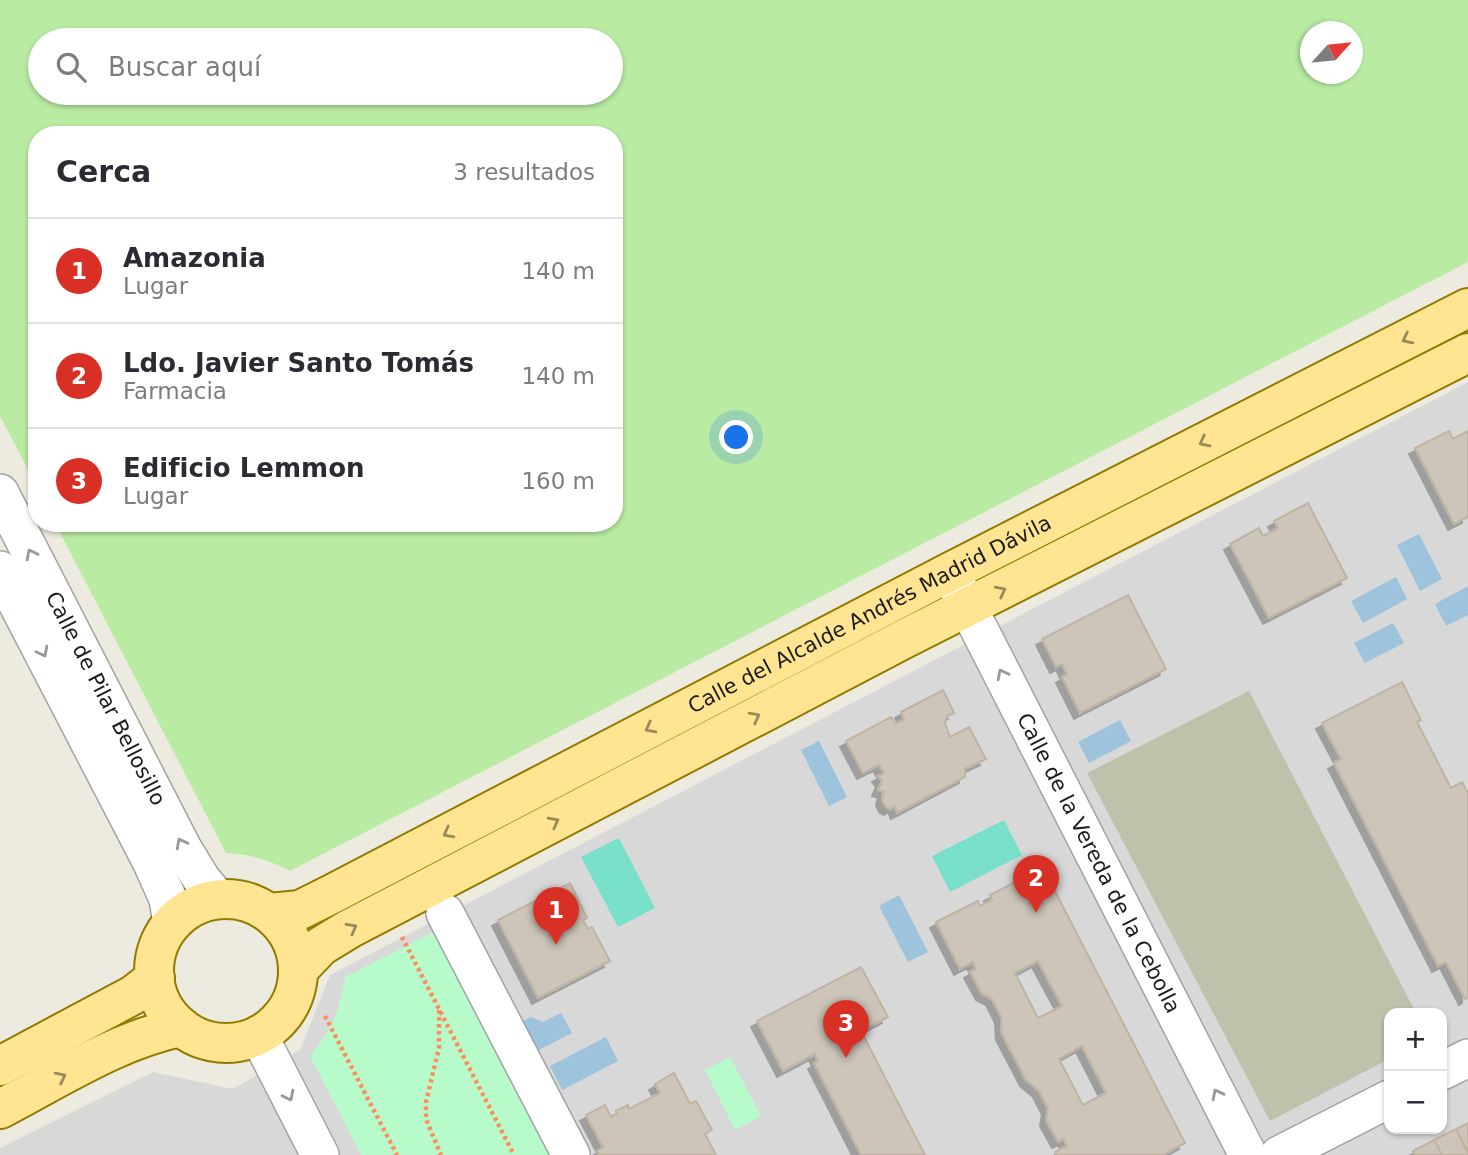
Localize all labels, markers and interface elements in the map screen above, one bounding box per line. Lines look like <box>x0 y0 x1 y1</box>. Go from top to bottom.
north arrow <box>1300 21 1363 84</box>
search box <box>28 28 623 105</box>
icon: search <box>52 48 90 86</box>
text: Buscar aquí <box>108 52 261 82</box>
text: Cerca <box>56 154 151 189</box>
text: 3 resultados <box>453 159 595 185</box>
text: Amazonia <box>123 243 266 273</box>
text: 1 <box>71 258 87 284</box>
text: 140 m <box>521 258 595 284</box>
text: Lugar <box>123 273 188 299</box>
one-way arrow <box>1402 330 1414 344</box>
text: Ldo. Javier Santo Tomás <box>123 348 474 378</box>
text: 2 <box>71 363 87 389</box>
text: 140 m <box>521 363 595 389</box>
text: Farmacia <box>123 378 227 404</box>
your location <box>719 420 753 454</box>
one-way arrow <box>1199 434 1212 448</box>
text: Edificio Lemmon <box>123 453 365 483</box>
text: 3 <box>71 468 87 494</box>
text: 160 m <box>521 468 595 494</box>
text: Lugar <box>123 483 188 509</box>
street label: Calle del Alcalde Andrés Madrid Dávila <box>684 510 1055 718</box>
one-way arrow <box>26 548 40 561</box>
one-way arrow <box>994 585 1006 599</box>
street label: Calle de Pilar Bellosillo <box>41 588 171 809</box>
one-way arrow <box>34 645 48 657</box>
one-way arrow <box>997 668 1010 681</box>
street label: Calle de la Vereda de la Cebolla <box>1012 709 1185 1017</box>
one-way arrow <box>748 712 760 725</box>
one-way arrow <box>645 720 657 733</box>
one-way arrow <box>547 817 559 831</box>
one-way arrow <box>443 825 456 839</box>
one-way arrow <box>175 838 189 850</box>
pin: 2 <box>1013 855 1059 913</box>
pin: 1 <box>533 887 579 945</box>
one-way arrow <box>345 923 358 936</box>
pin: 3 <box>823 1000 869 1058</box>
map controls <box>1384 1008 1447 1134</box>
button: + <box>1384 1008 1447 1071</box>
button: − <box>1384 1071 1447 1134</box>
one-way arrow <box>54 1072 66 1086</box>
one-way arrow <box>281 1088 294 1101</box>
one-way arrow <box>1211 1089 1225 1101</box>

